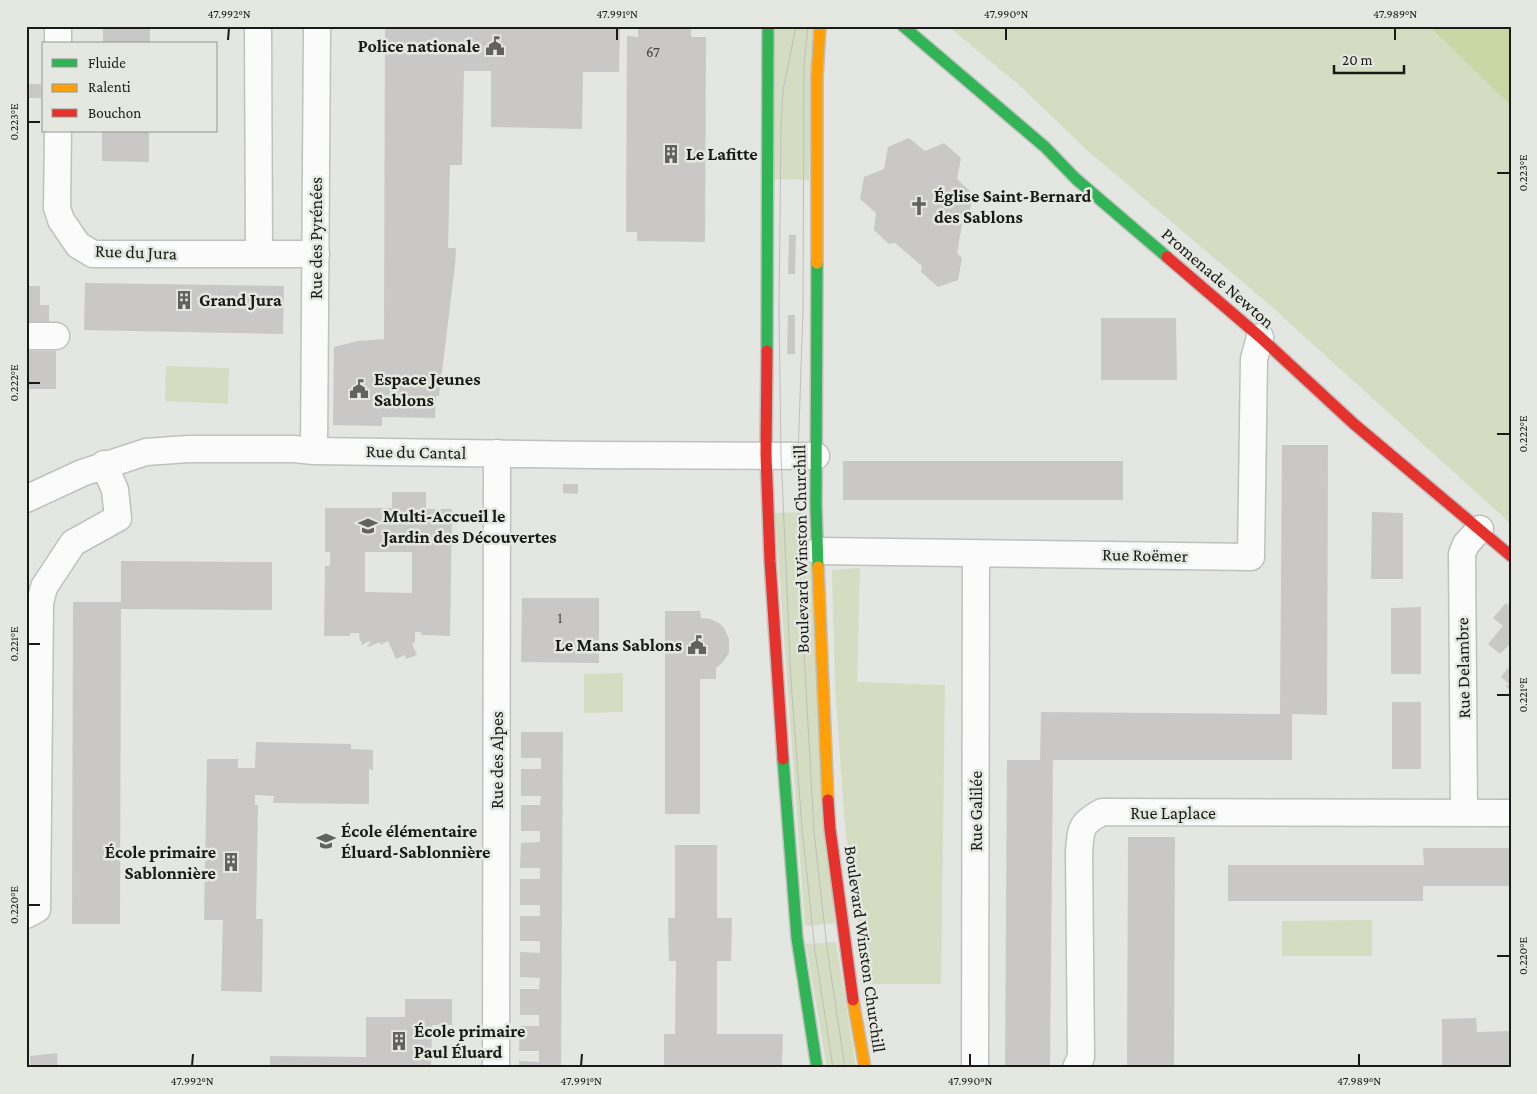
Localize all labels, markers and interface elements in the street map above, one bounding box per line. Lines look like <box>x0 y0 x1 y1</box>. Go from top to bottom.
text: 47.992°N <box>207 7 251 21</box>
text: 47.991°N <box>596 7 638 21</box>
text: 47.990°N <box>984 7 1028 21</box>
text: 47.989°N <box>1373 7 1417 21</box>
public building icon: Police nationale <box>484 35 506 57</box>
place label: Police nationale <box>358 36 480 56</box>
legend <box>42 42 218 132</box>
scale bar <box>1334 42 1404 74</box>
house number: 67 <box>646 44 660 60</box>
text: 20 m <box>1342 52 1373 68</box>
text: Fluide <box>88 55 126 71</box>
text: Ralenti <box>88 79 131 95</box>
text: 0.223°E <box>7 103 21 140</box>
text: Bouchon <box>88 105 141 121</box>
building icon: Le Lafitte <box>660 143 682 165</box>
place label: Le Lafitte <box>686 144 758 164</box>
text: 0.223°E <box>1516 154 1530 191</box>
street label: Rue des Pyrénées <box>306 177 326 299</box>
place label: Église Saint-Bernard des Sablons <box>934 186 1091 227</box>
church icon: Église Saint-Bernard des Sablons <box>908 195 930 217</box>
street label: Promenade Newton <box>1158 224 1279 332</box>
street label: Rue du Jura <box>95 241 177 263</box>
building icon: Grand Jura <box>173 289 195 311</box>
place label: Grand Jura <box>199 290 282 310</box>
text: 0.222°E <box>7 364 21 401</box>
place label: Espace Jeunes Sablons <box>374 369 481 410</box>
public building icon: Espace Jeunes Sablons <box>348 378 370 400</box>
text: 0.222°E <box>1516 415 1530 452</box>
street label: Rue du Cantal <box>366 441 467 463</box>
street label: Boulevard Winston Churchill <box>789 444 813 654</box>
place label: Multi-Accueil le Jardin des Découvertes <box>381 506 557 547</box>
school or university icon: Multi-Accueil le Jardin des Découvertes <box>357 515 379 537</box>
street label: Rue Roëmer <box>1102 544 1189 566</box>
house number: 1 <box>558 610 563 626</box>
street label: Rue Delambre <box>1452 617 1474 719</box>
text: 0.221°E <box>7 626 21 662</box>
public building icon: Le Mans Sablons <box>686 634 708 656</box>
place label: Le Mans Sablons <box>555 635 682 655</box>
text: 0.221°E <box>1516 677 1530 713</box>
street label: Rue des Alpes <box>487 711 507 809</box>
street label: Rue Galilée <box>966 771 986 851</box>
street label: Rue Laplace <box>1130 803 1216 823</box>
place label: École élémentaire Éluard-Sablonnière <box>341 821 490 862</box>
school or university icon: École élémentaire Éluard-Sablonnière <box>315 830 337 852</box>
place label: École primaire Sablonnière <box>105 842 216 883</box>
street label: Boulevard Winston Churchill <box>841 844 889 1054</box>
building icon: École primaire Sablonnière <box>220 851 242 873</box>
text: 0.220°E <box>7 885 21 924</box>
text: 0.220°E <box>1516 936 1530 975</box>
place label: École primaire Paul Éluard <box>414 1021 525 1062</box>
building icon: École primaire Paul Éluard <box>388 1030 410 1052</box>
text: 47.992°N <box>170 1074 214 1088</box>
text: 47.991°N <box>560 1074 602 1088</box>
text: 47.990°N <box>948 1074 992 1088</box>
text: 47.989°N <box>1337 1074 1381 1088</box>

